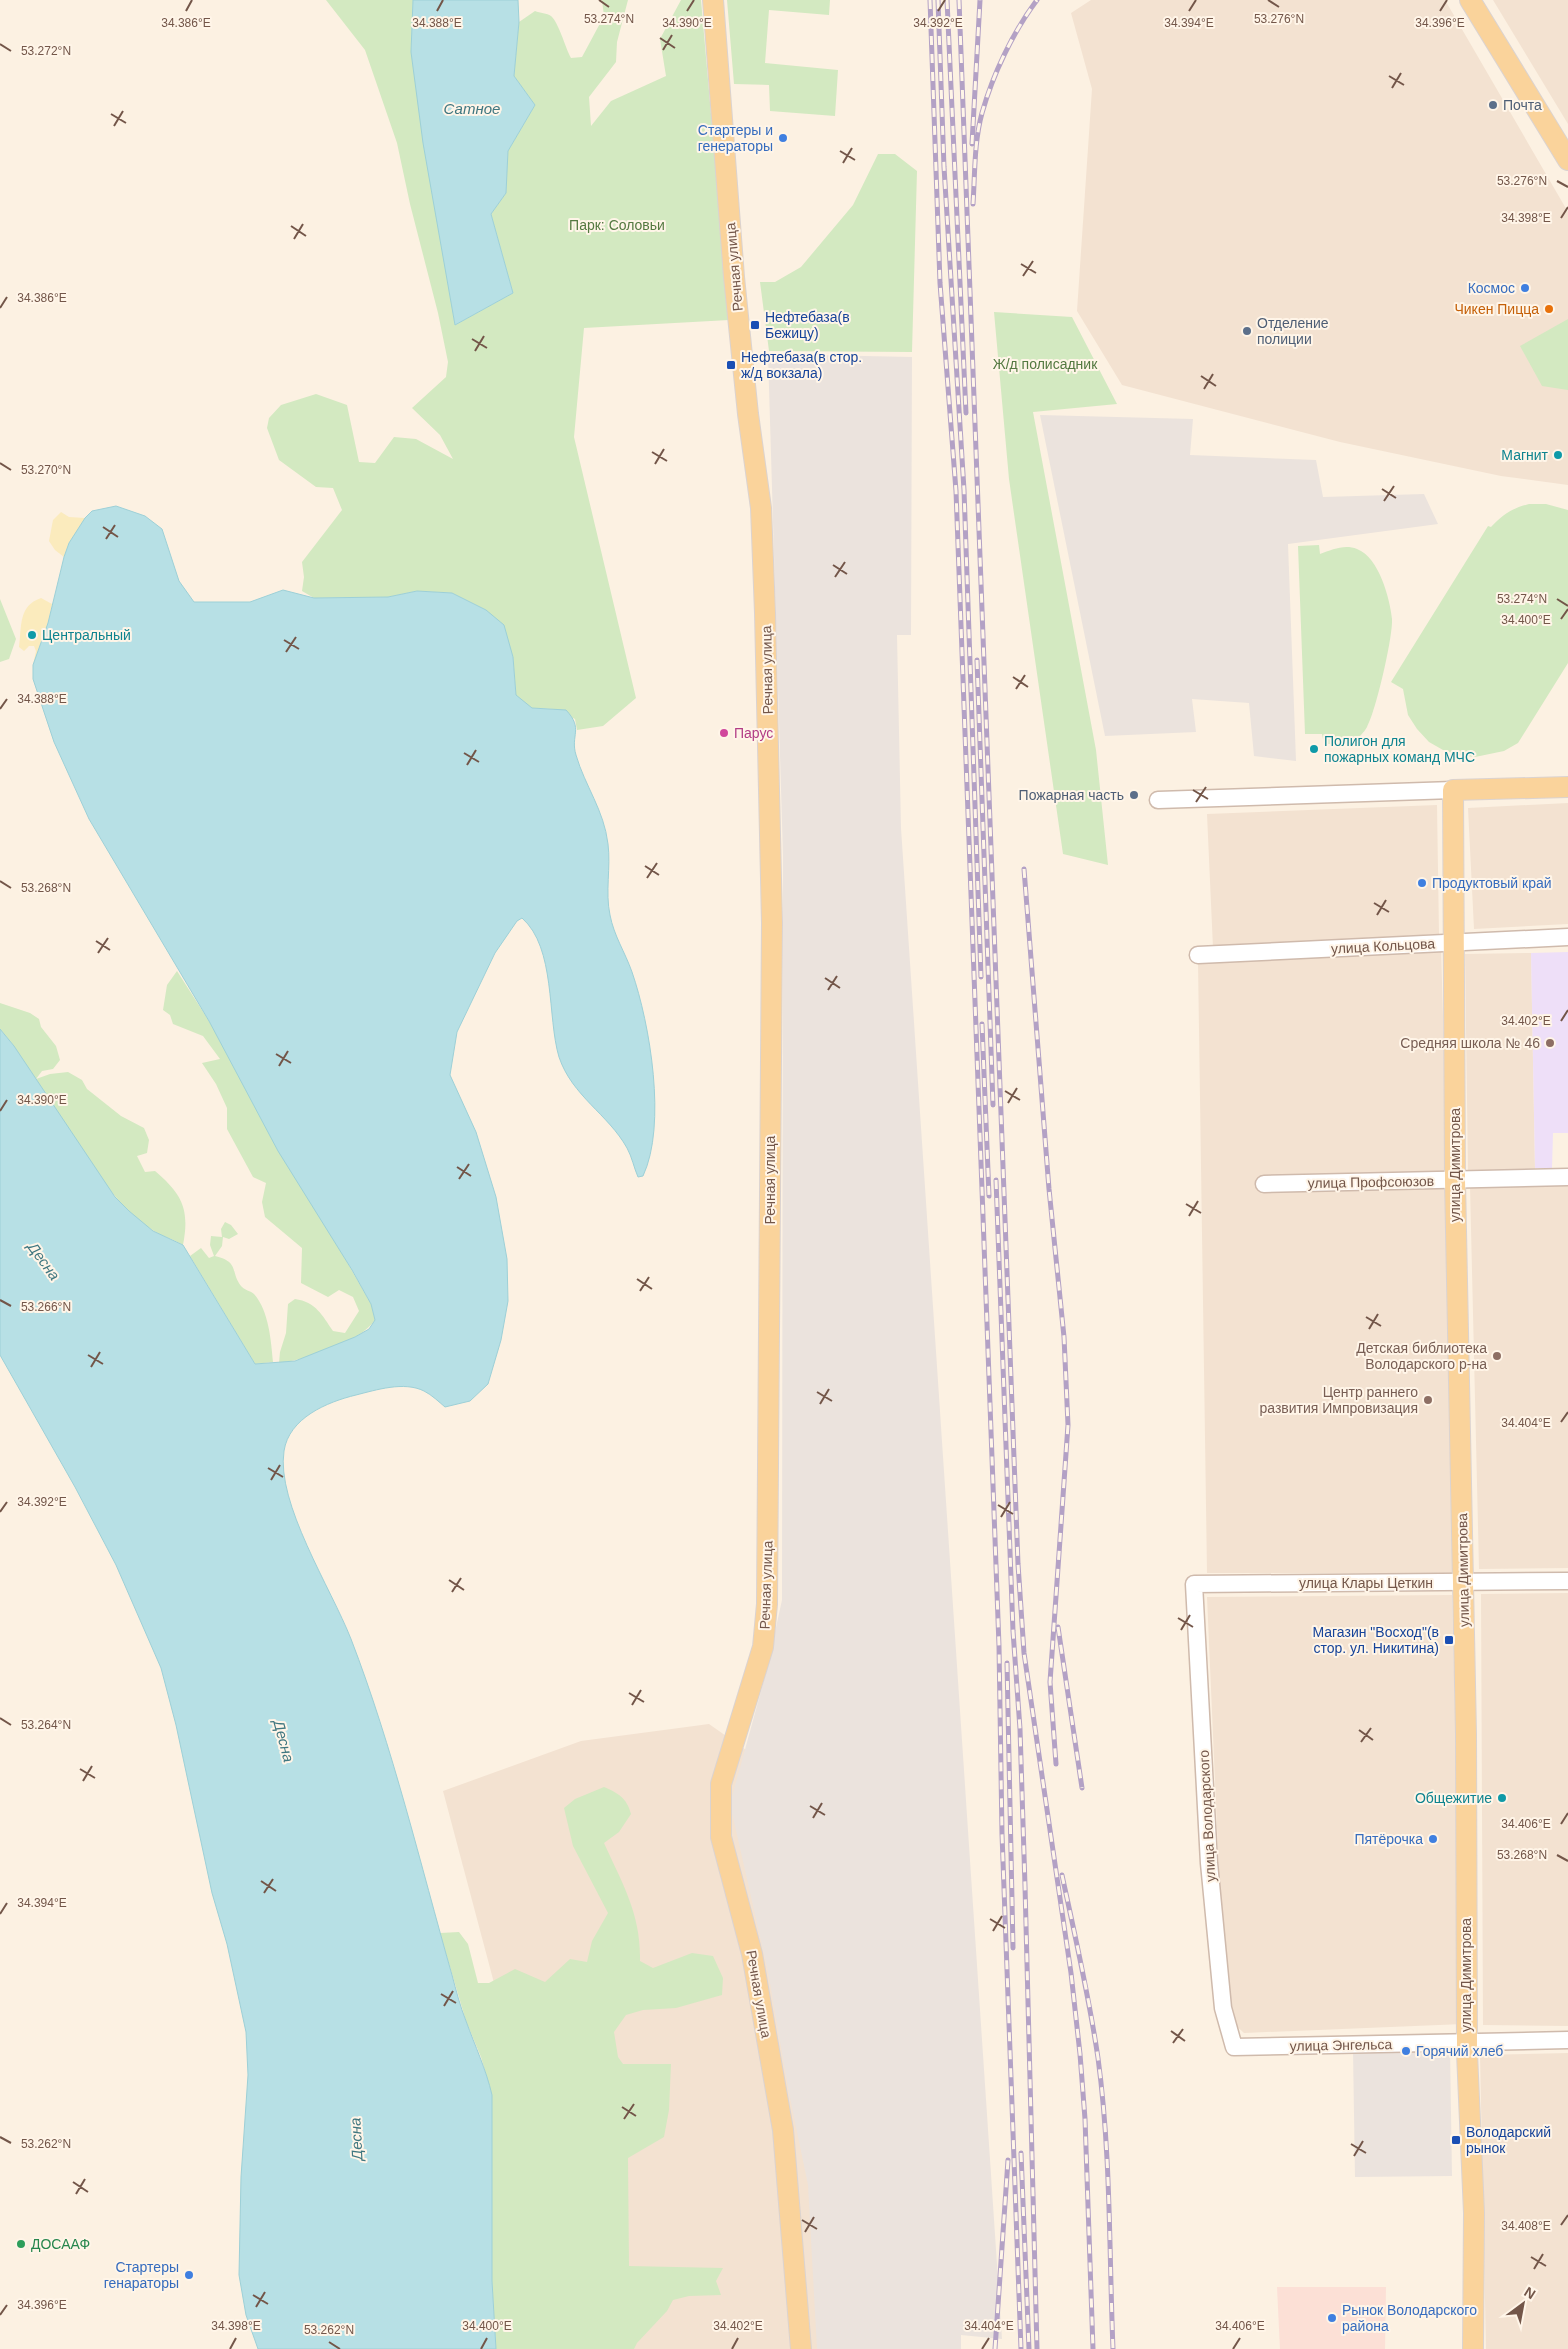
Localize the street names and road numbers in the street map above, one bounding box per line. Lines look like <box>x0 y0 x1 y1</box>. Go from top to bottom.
street label: Речная улица <box>722 222 746 312</box>
street label: Речная улица <box>758 625 776 715</box>
street label: улица Кольцова <box>1331 935 1436 957</box>
street label: улица Димитрова <box>1447 1108 1463 1222</box>
street label: Речная улица <box>762 1135 778 1224</box>
street label: улица Профсоюзов <box>1308 1173 1434 1191</box>
street label: улица Димитрова <box>1454 1513 1472 1627</box>
street label: Речная улица <box>756 1540 776 1630</box>
street label: улица Клары Цеткин <box>1299 1575 1433 1591</box>
street label: улица Володарского <box>1196 1749 1218 1883</box>
street label: улица Димитрова <box>1458 1918 1474 2032</box>
street label: Речная улица <box>743 1949 775 2039</box>
street label: улица Энгельса <box>1290 2036 1393 2054</box>

